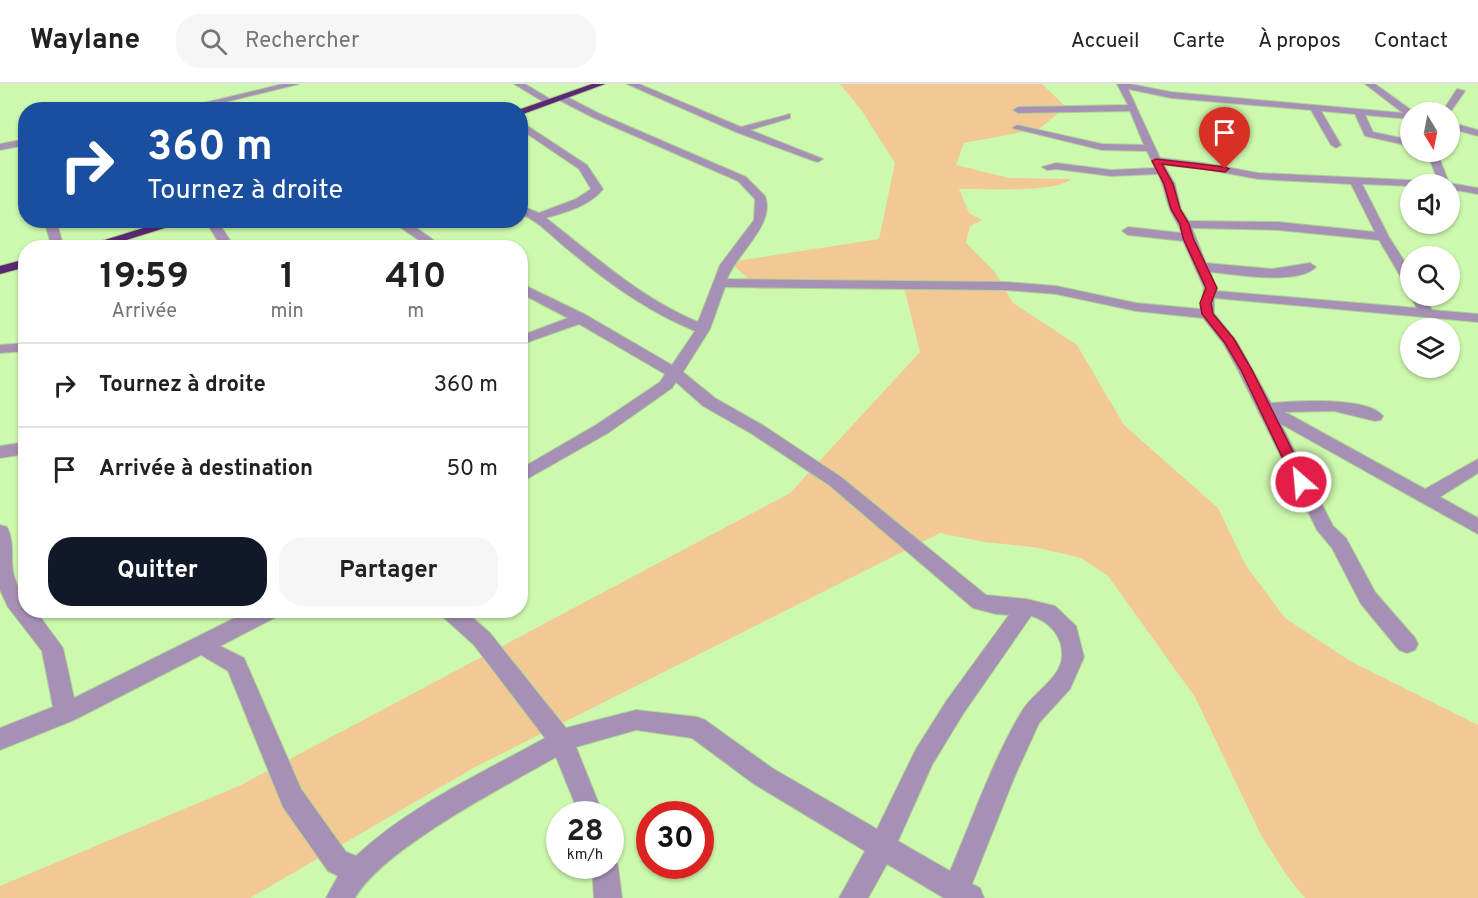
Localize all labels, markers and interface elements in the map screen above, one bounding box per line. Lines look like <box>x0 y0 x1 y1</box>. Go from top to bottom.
search box <box>176 14 596 68</box>
text: Waylane <box>30 23 140 59</box>
icon: search <box>197 25 230 58</box>
text: Rechercher <box>245 28 359 55</box>
text: Accueil <box>1071 28 1140 55</box>
text: Carte <box>1173 28 1225 55</box>
text: À propos <box>1258 28 1341 55</box>
text: Contact <box>1374 28 1448 55</box>
north arrow <box>1400 102 1460 162</box>
map controls <box>1400 102 1460 378</box>
pin <box>1199 107 1250 169</box>
icon: arrive <box>1208 116 1241 149</box>
text: 360 m <box>147 122 273 175</box>
icon: right <box>48 126 126 204</box>
text: Tournez à droite <box>147 174 343 208</box>
button: sound <box>1400 174 1460 234</box>
button: search <box>1400 246 1460 306</box>
text: 19:59 <box>100 255 189 301</box>
text: 1 <box>280 255 294 301</box>
text: 410 <box>385 255 446 301</box>
text: Arrivée <box>111 299 177 325</box>
text: min <box>270 299 304 325</box>
text: m <box>407 299 424 325</box>
button: layers <box>1400 318 1460 378</box>
icon: right <box>48 369 81 402</box>
text: Tournez à droite <box>99 372 266 399</box>
text: 360 m <box>434 372 498 399</box>
position arrow <box>1269 450 1333 514</box>
icon: arrive <box>48 453 81 486</box>
text: Arrivée à destination <box>99 456 313 483</box>
text: 50 m <box>446 456 498 483</box>
button: Quitter <box>48 537 267 606</box>
button: Partager <box>279 537 498 606</box>
speed limit sign: 30 <box>636 801 714 879</box>
text: 28 <box>566 814 604 851</box>
text: km/h <box>567 846 603 865</box>

